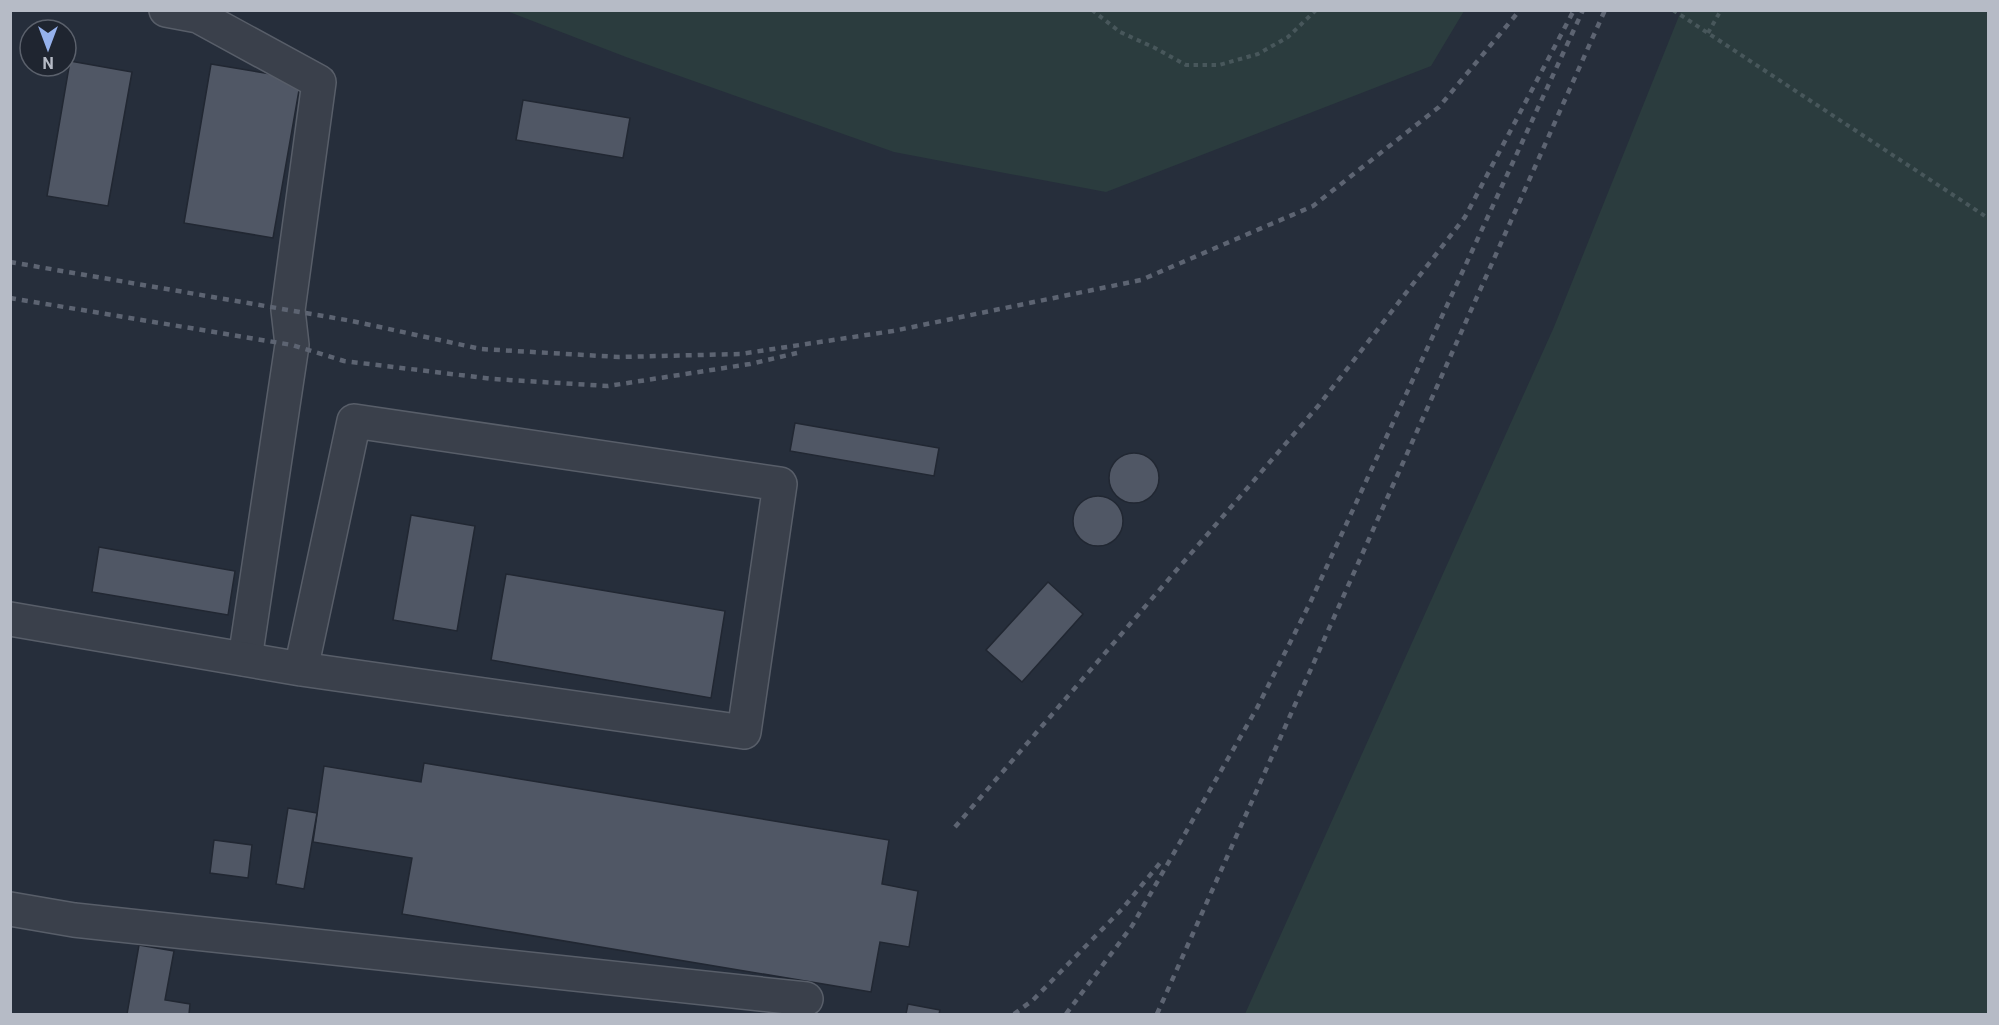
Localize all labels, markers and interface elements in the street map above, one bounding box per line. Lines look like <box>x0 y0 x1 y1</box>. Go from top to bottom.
north arrow <box>18 18 78 78</box>
text: N <box>42 53 54 72</box>

